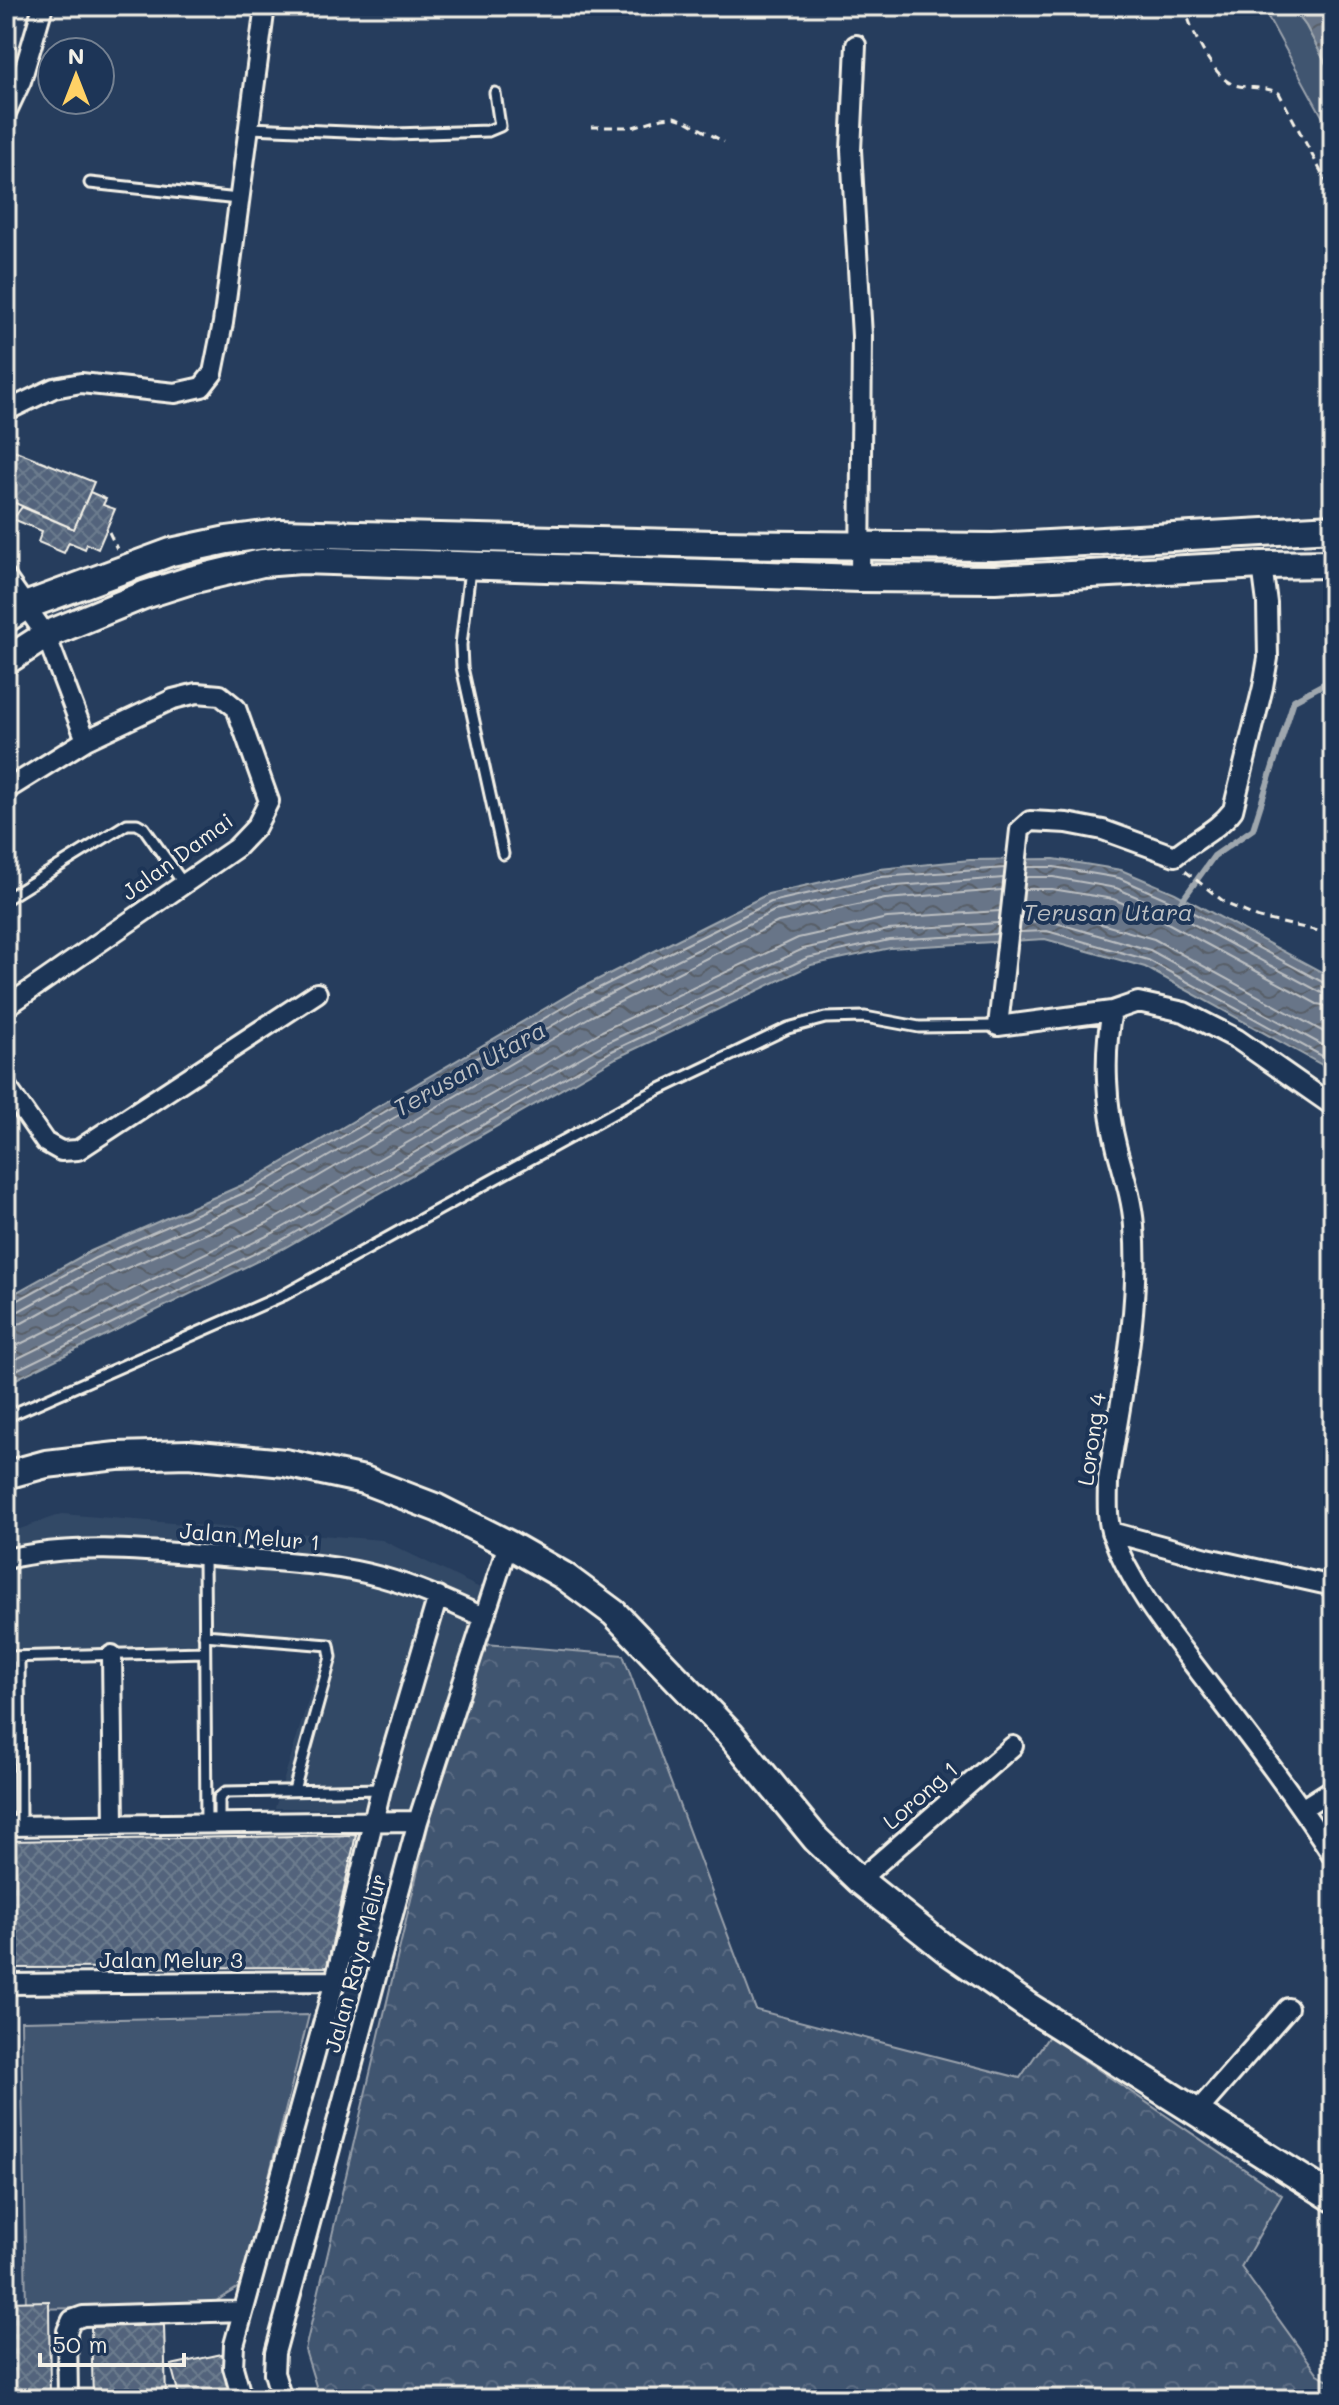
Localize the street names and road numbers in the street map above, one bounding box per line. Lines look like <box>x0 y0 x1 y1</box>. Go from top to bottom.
street label: Jalan Damai <box>115 806 239 906</box>
street label: Lorong 4 <box>1070 1391 1112 1487</box>
street label: Jalan Melur 1 <box>179 1515 321 1557</box>
street label: Lorong 1 <box>876 1754 964 1836</box>
street label: Jalan Raya Melur <box>317 1870 393 2056</box>
street label: Jalan Melur 3 <box>99 1945 243 1974</box>

